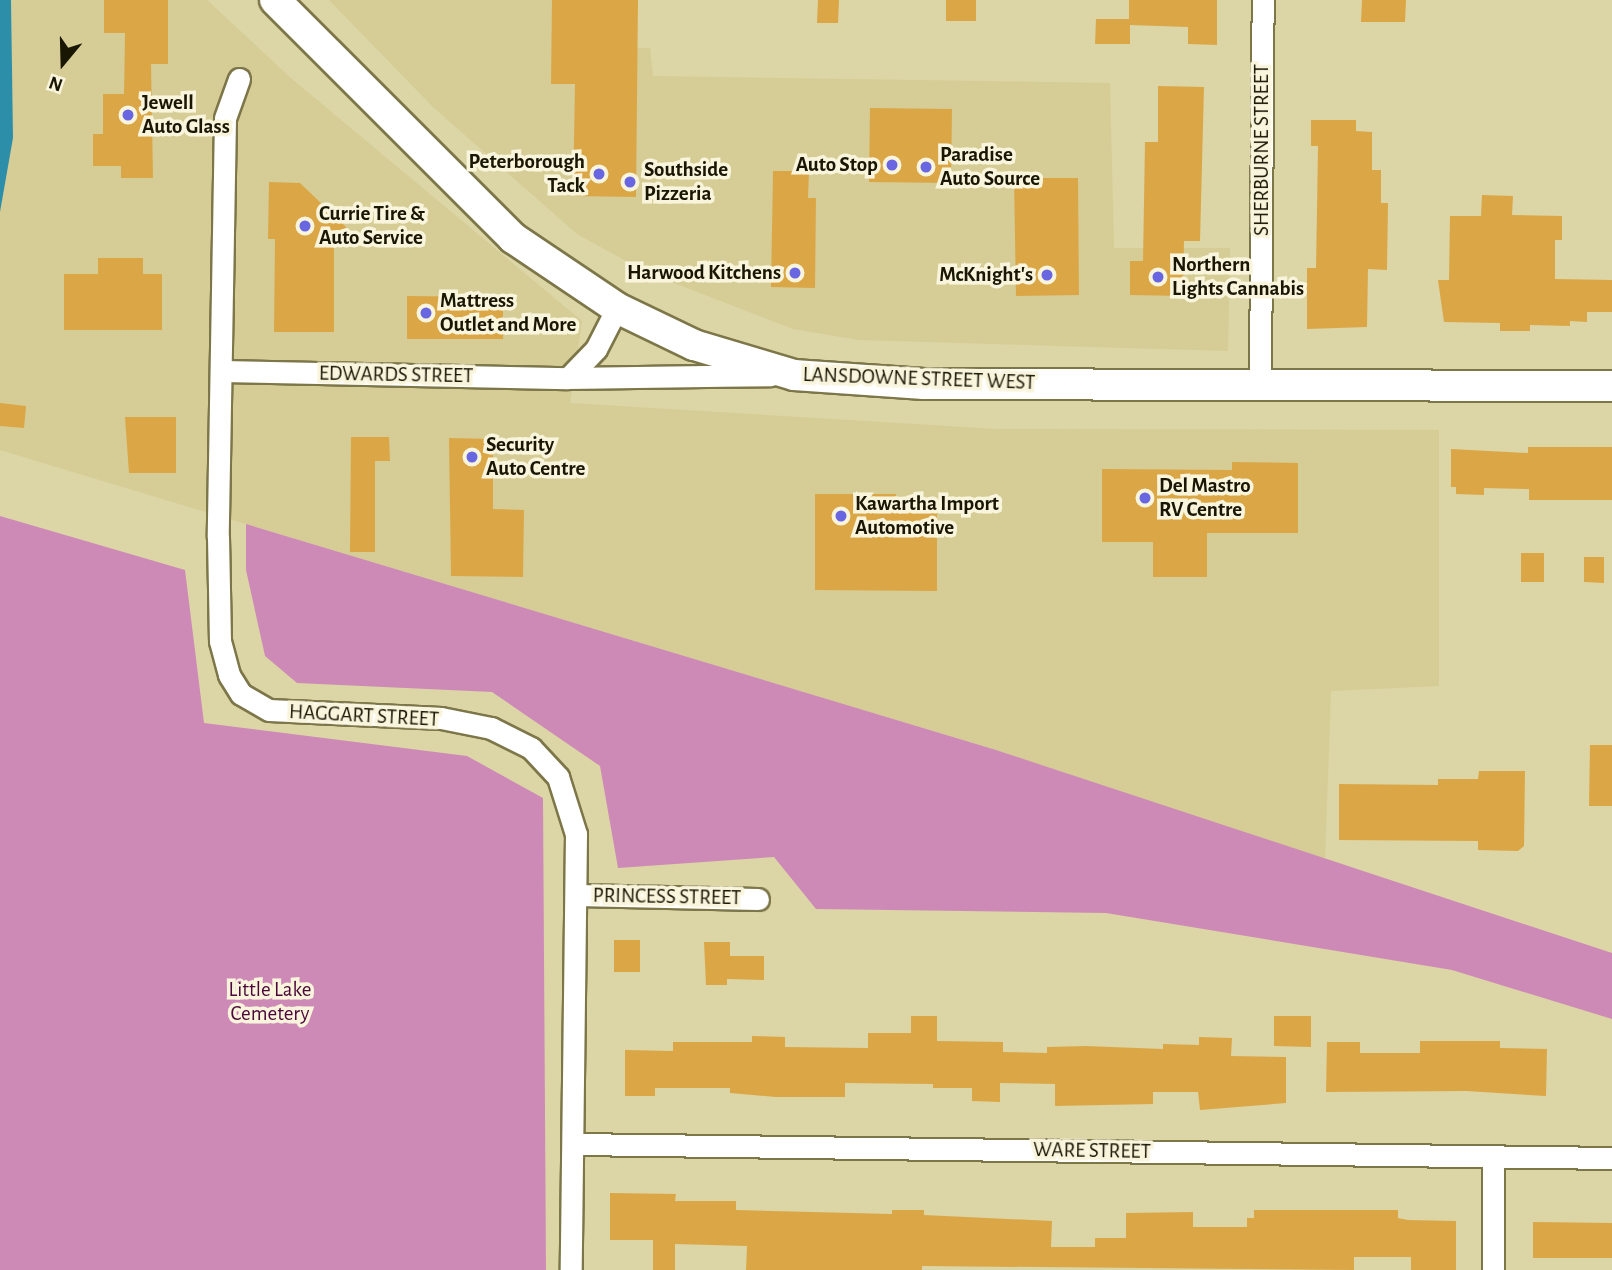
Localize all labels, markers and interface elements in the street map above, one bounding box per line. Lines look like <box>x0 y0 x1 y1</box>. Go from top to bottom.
north arrow <box>28 28 98 98</box>
street label: SHERBURNE STREET <box>1249 64 1275 236</box>
text: N <box>47 72 65 94</box>
place label: Jewell Auto Glass <box>142 90 230 140</box>
marker: Jewell Auto Glass <box>120 107 136 123</box>
place label: Paradise Auto Source <box>940 142 1040 192</box>
place label: Peterborough Tack <box>469 149 585 199</box>
place label: Auto Stop <box>796 152 878 178</box>
place label: Southside Pizzeria <box>644 157 728 207</box>
marker: Auto Stop <box>884 157 900 173</box>
marker: Paradise Auto Source <box>918 159 934 175</box>
marker: Peterborough Tack <box>591 166 607 182</box>
marker: Southside Pizzeria <box>622 174 638 190</box>
place label: Currie Tire & Auto Service <box>319 201 425 251</box>
marker: Currie Tire & Auto Service <box>297 218 313 234</box>
place label: Northern Lights Cannabis <box>1172 252 1304 302</box>
place label: Harwood Kitchens <box>627 260 781 286</box>
place label: McKnight's <box>939 262 1033 288</box>
marker: Harwood Kitchens <box>787 265 803 281</box>
marker: McKnight's <box>1039 267 1055 283</box>
marker: Northern Lights Cannabis <box>1150 269 1166 285</box>
place label: Mattress Outlet and More <box>440 288 576 338</box>
marker: Mattress Outlet and More <box>418 305 434 321</box>
street label: EDWARDS STREET <box>319 361 473 389</box>
street label: LANSDOWNE STREET WEST <box>802 362 1036 396</box>
place label: Security Auto Centre <box>486 432 585 482</box>
marker: Security Auto Centre <box>464 449 480 465</box>
place label: Del Mastro RV Centre <box>1159 473 1251 523</box>
marker: Del Mastro RV Centre <box>1137 490 1153 506</box>
place label: Kawartha Import Automotive <box>855 491 999 541</box>
marker: Kawartha Import Automotive <box>833 508 849 524</box>
street label: HAGGART STREET <box>288 699 440 733</box>
street label: PRINCESS STREET <box>593 883 741 911</box>
park label: Little Lake Cemetery <box>229 977 311 1027</box>
street label: WARE STREET <box>1033 1137 1151 1165</box>

